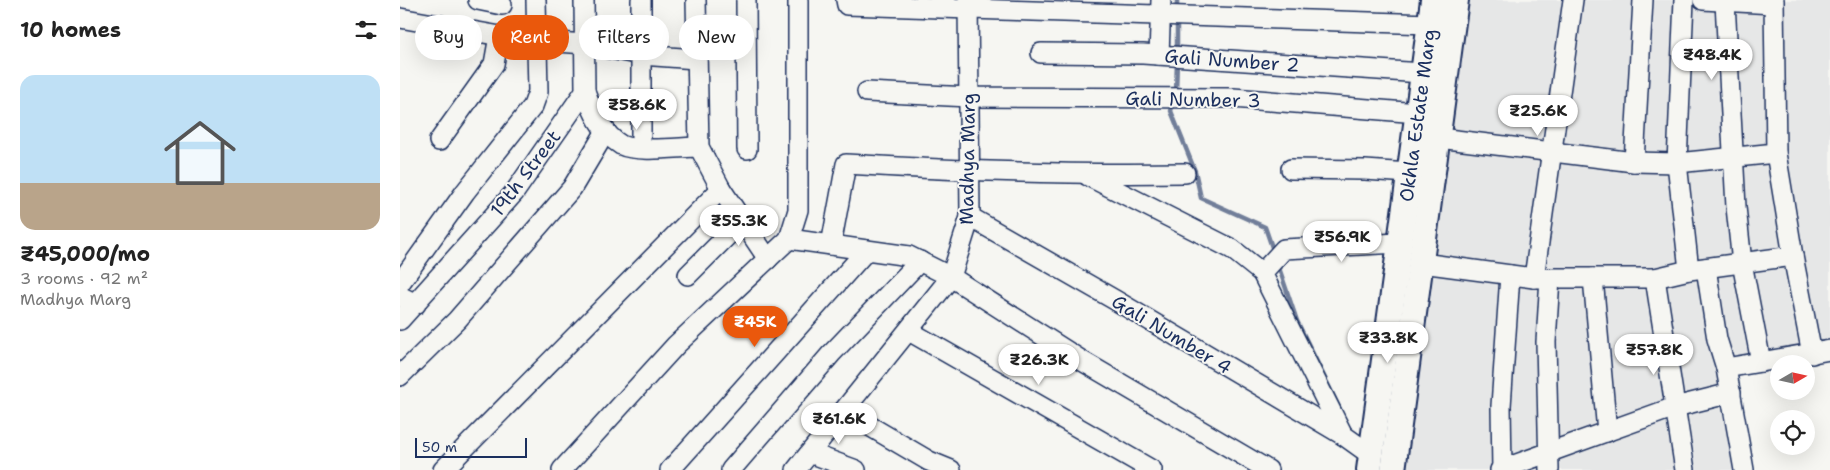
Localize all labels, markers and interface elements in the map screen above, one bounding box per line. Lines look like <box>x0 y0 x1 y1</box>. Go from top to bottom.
chip: Buy <box>415 15 482 60</box>
chip: Rent <box>492 15 569 60</box>
chip: Filters <box>579 15 669 60</box>
chip: New <box>679 15 754 60</box>
text: 10 homes <box>20 16 121 44</box>
icon: filters <box>352 16 380 44</box>
street label: Okhla Estate Marg <box>1394 27 1442 203</box>
pin: ₹48.4K <box>1671 38 1753 81</box>
street label: Gali Number 2 <box>1164 43 1300 78</box>
text: ₹48.4K <box>1683 44 1741 65</box>
street label: Gali Number 3 <box>1125 86 1261 113</box>
pin: ₹58.6K <box>596 88 678 131</box>
street label: Madhya Marg <box>954 93 981 225</box>
text: ₹58.6K <box>608 94 666 115</box>
pin: ₹25.6K <box>1497 94 1579 137</box>
text: ₹25.6K <box>1509 100 1567 121</box>
icon: home <box>155 108 245 198</box>
street label: 19th Street <box>485 125 566 222</box>
pin: ₹55.3K <box>698 204 780 247</box>
text: ₹55.3K <box>711 210 767 231</box>
pin: ₹56.9K <box>1301 220 1383 263</box>
text: ₹56.9K <box>1314 226 1370 247</box>
text: ₹45,000/mo <box>20 240 150 268</box>
text: 3 rooms · 92 m² <box>20 268 148 289</box>
text: Madhya Marg <box>20 289 131 310</box>
street label: Gali Number 4 <box>1107 289 1236 380</box>
pin: ₹45K <box>725 306 785 348</box>
text: ₹45K <box>734 311 776 332</box>
pin: ₹33.8K <box>1347 322 1429 364</box>
text: ₹33.8K <box>1358 327 1418 348</box>
pin: ₹57.8K <box>1613 334 1695 376</box>
text: ₹57.8K <box>1625 339 1683 360</box>
pin: ₹26.3K <box>998 344 1080 386</box>
text: ₹26.3K <box>1009 349 1069 370</box>
north arrow <box>1770 355 1815 400</box>
map controls <box>1770 355 1815 455</box>
pin: ₹61.6K <box>798 402 880 445</box>
text: ₹61.6K <box>812 408 866 429</box>
button: locate <box>1770 410 1815 455</box>
scale bar <box>415 435 528 458</box>
text: 50 m <box>422 438 457 456</box>

